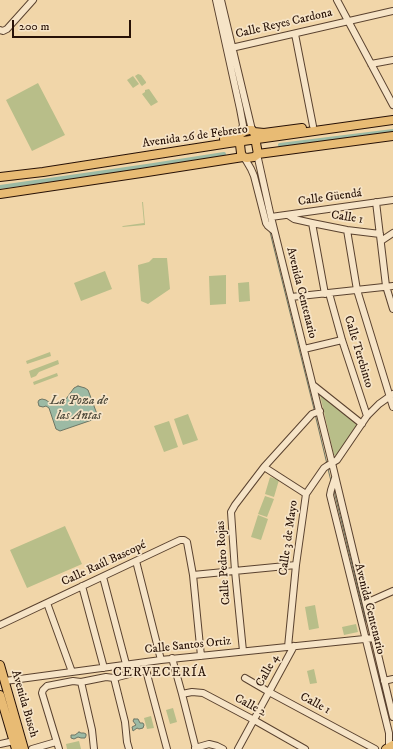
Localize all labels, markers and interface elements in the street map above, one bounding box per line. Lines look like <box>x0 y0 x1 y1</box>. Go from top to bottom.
street label: Calle Reyes Cardona <box>234 6 334 42</box>
scale bar <box>14 12 133 38</box>
text: 200 m <box>19 19 49 34</box>
street label: Avenida 26 de Febrero <box>141 122 249 152</box>
street label: Calle Güendá <box>297 186 363 210</box>
street label: Calle 1 <box>330 208 364 228</box>
street label: Avenida Centenario <box>283 246 319 340</box>
street label: Calle Terebinto <box>340 314 376 390</box>
water label: La Poza de las Antas <box>50 393 108 424</box>
street label: Calle 3 de Mayo <box>277 499 301 577</box>
street label: Calle Pedro Rojas <box>214 521 234 605</box>
street label: Calle Raúl Bascopé <box>59 538 149 590</box>
street label: Avenida Centenario <box>351 562 387 656</box>
street label: Calle Santos Ortiz <box>144 634 232 658</box>
street label: Calle 4 <box>253 652 283 690</box>
district label: CERVECERÍA <box>113 665 207 681</box>
street label: Avenida Busch <box>7 669 41 739</box>
street label: Calle 1 <box>297 690 333 718</box>
street label: Calle 2 <box>232 692 268 720</box>

